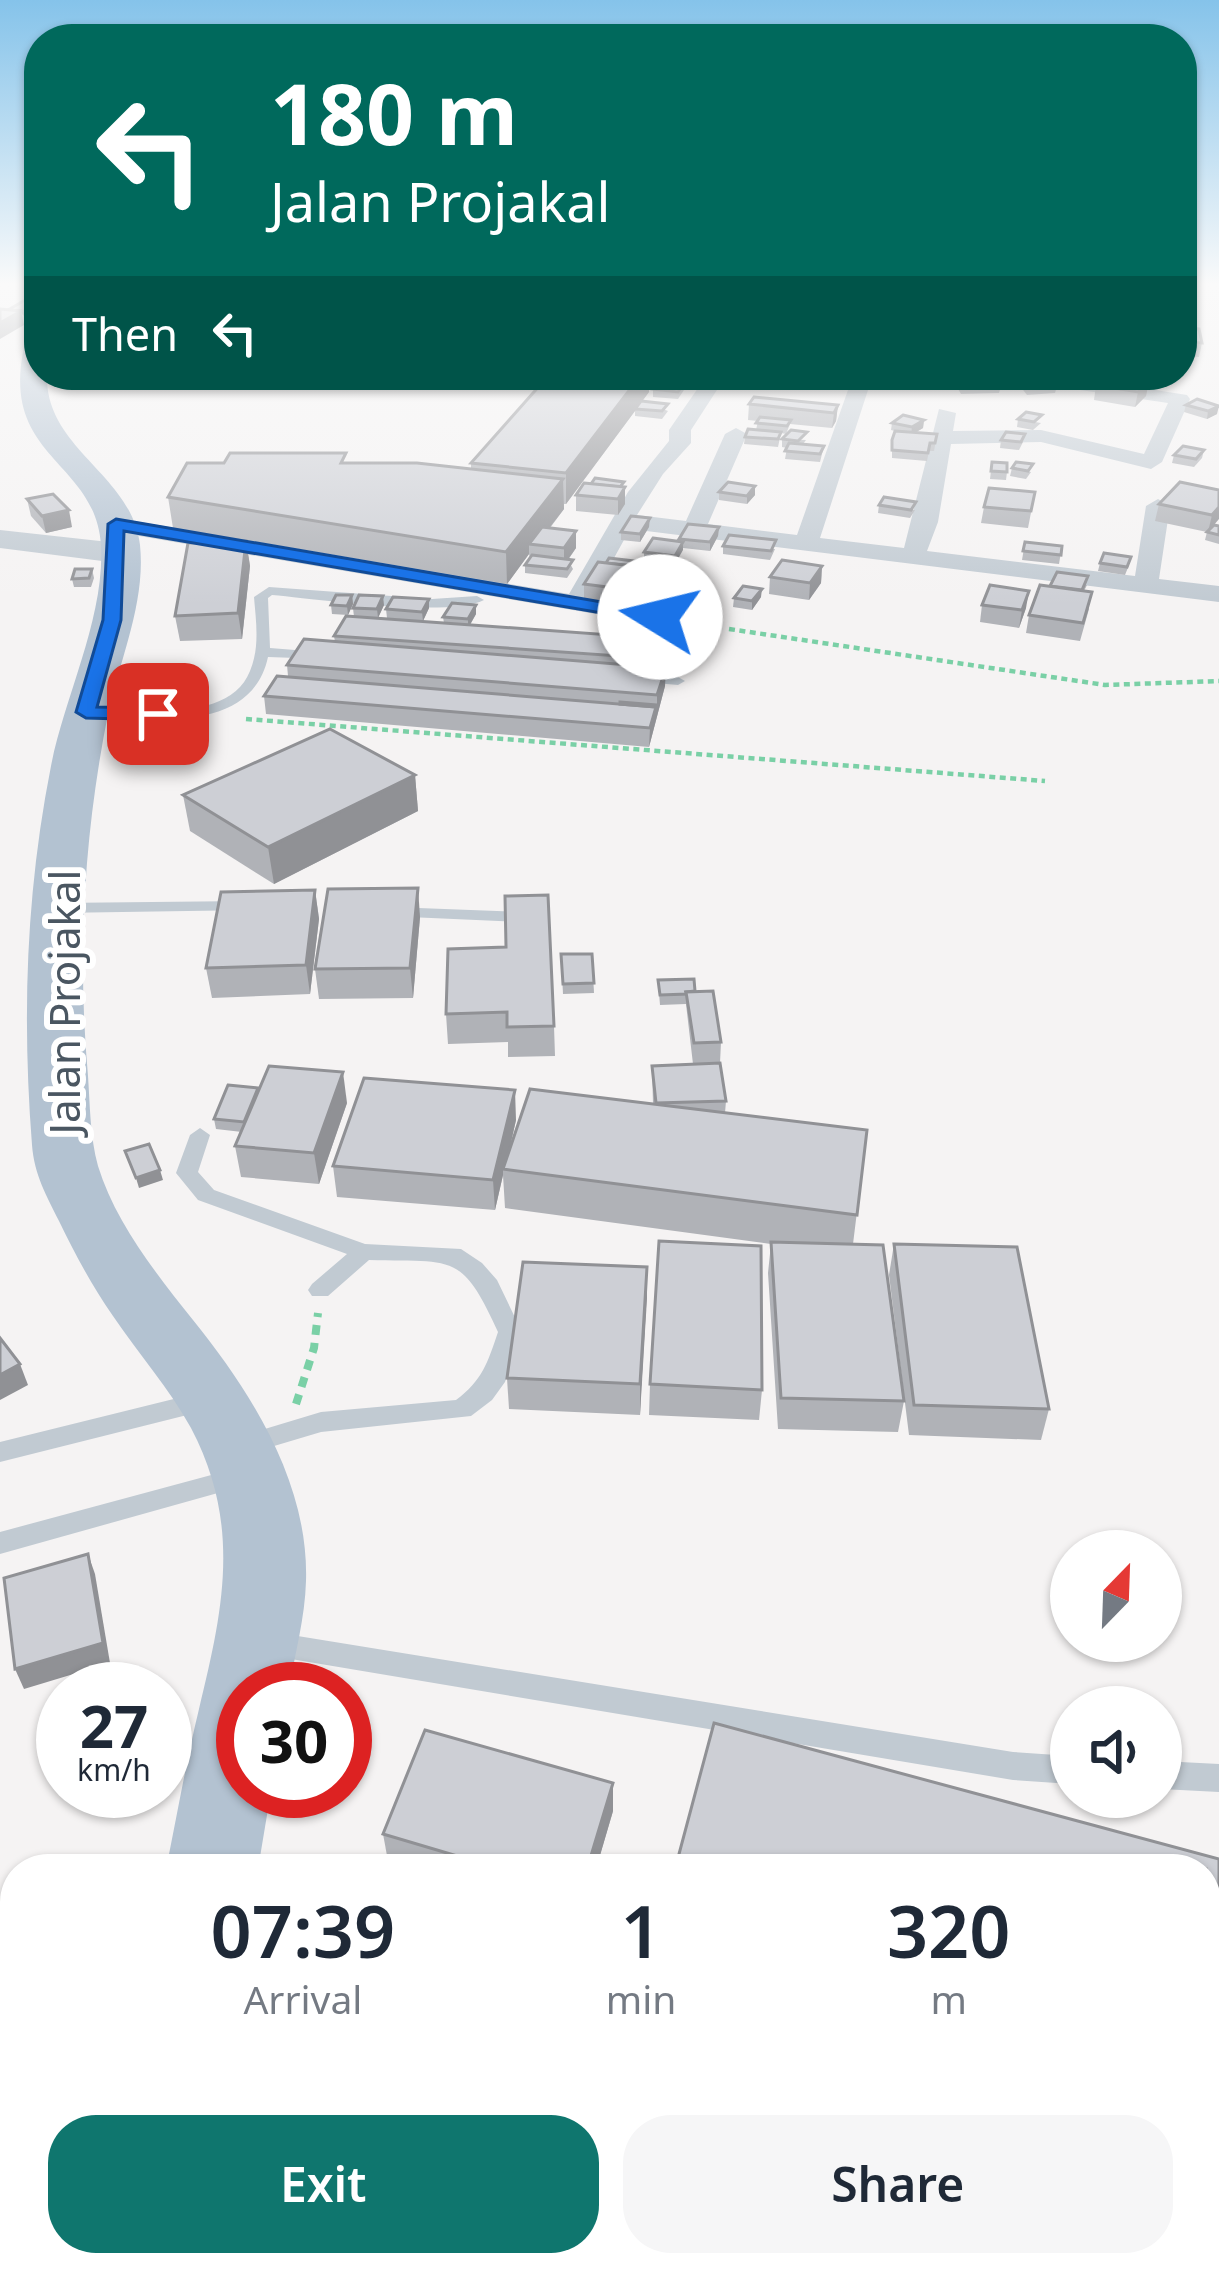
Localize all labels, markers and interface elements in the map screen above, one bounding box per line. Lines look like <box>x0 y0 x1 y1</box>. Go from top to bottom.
text: 180 m <box>270 55 518 170</box>
icon: left <box>72 72 228 228</box>
text: Jalan Projakal <box>270 164 611 238</box>
icon: left <box>202 300 268 366</box>
text: Then <box>72 303 178 364</box>
position arrow <box>597 554 723 680</box>
pin <box>107 663 209 765</box>
icon: arrive <box>125 681 191 747</box>
street label: Jalan Projakal <box>35 870 92 1138</box>
north arrow <box>1050 1530 1182 1662</box>
map controls <box>1050 1530 1182 1818</box>
speed limit sign: 30 <box>216 1662 372 1818</box>
text: 27 <box>80 1684 148 1766</box>
button: sound <box>1050 1686 1182 1818</box>
text: km/h <box>77 1749 151 1790</box>
text: 07:39 <box>211 1881 395 1979</box>
text: 1 <box>620 1881 662 1979</box>
text: 320 <box>887 1881 1010 1979</box>
text: Arrival <box>243 1972 362 2025</box>
text: min <box>606 1972 676 2025</box>
text: m <box>930 1972 967 2025</box>
button: Exit <box>48 2115 599 2253</box>
button: Share <box>623 2115 1173 2253</box>

